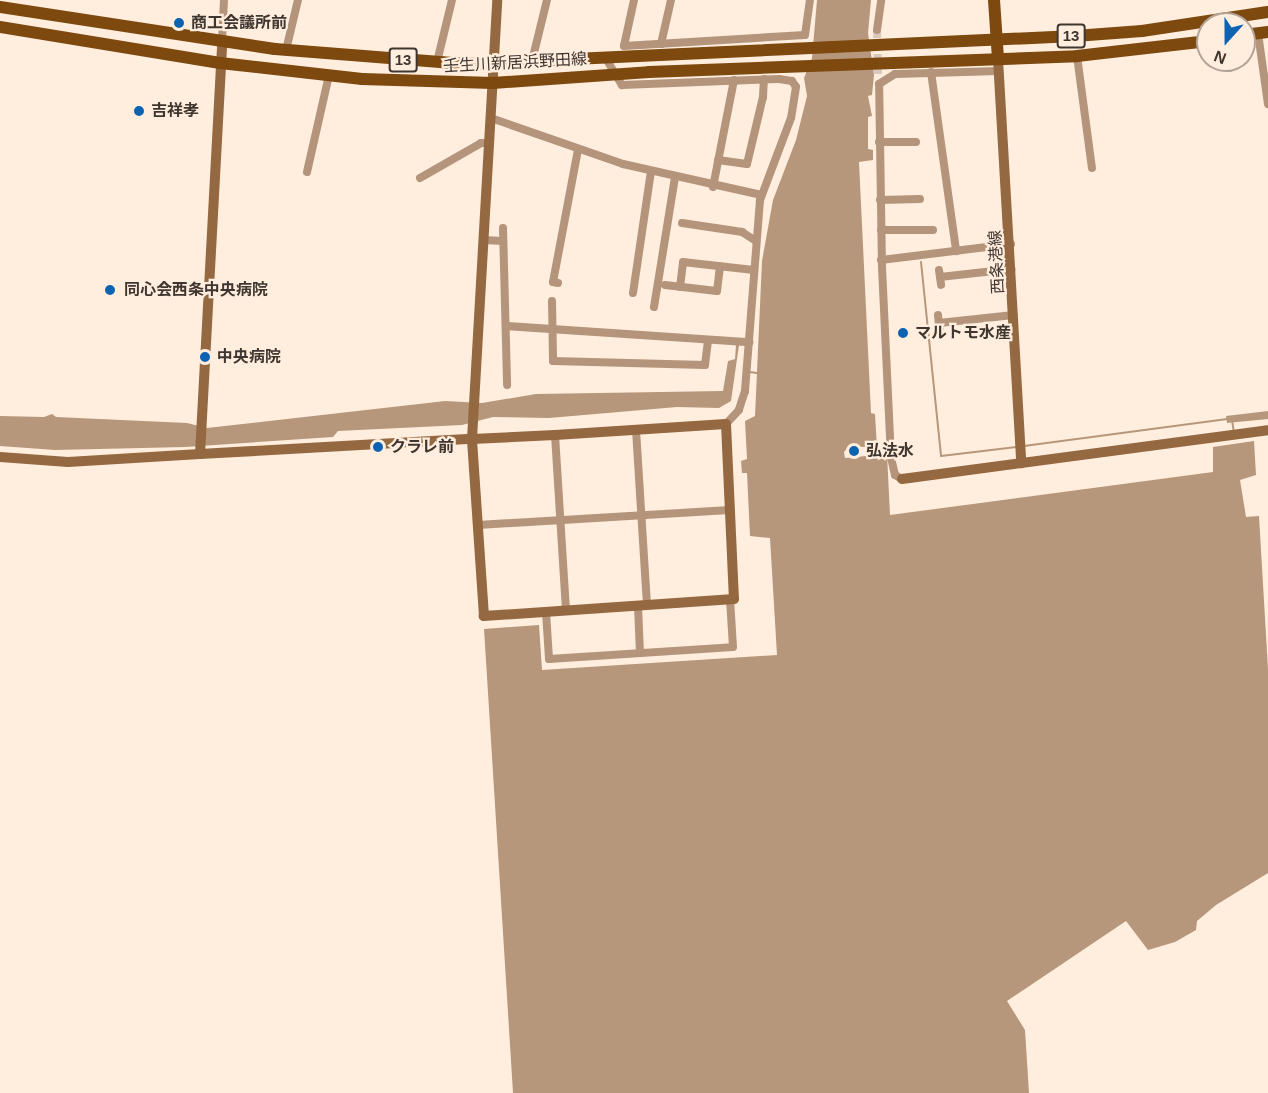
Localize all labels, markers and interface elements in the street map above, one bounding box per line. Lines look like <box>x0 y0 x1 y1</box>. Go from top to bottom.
north arrow <box>1196 12 1256 72</box>
place label: 商工会議所前 <box>191 13 287 33</box>
marker: 商工会議所前 <box>172 16 186 30</box>
road number: 13 <box>1056 24 1086 48</box>
text: N <box>1212 47 1229 67</box>
road number: 13 <box>388 48 418 72</box>
street label: 壬生川新居浜野田線 <box>443 50 587 76</box>
place label: 吉祥孝 <box>151 101 199 121</box>
marker: 吉祥孝 <box>132 104 146 118</box>
street label: 西条港線 <box>986 230 1008 294</box>
place label: 同心会西条中央病院 <box>124 280 268 300</box>
marker: 同心会西条中央病院 <box>101 281 119 299</box>
place label: マルトモ水産 <box>915 323 1011 343</box>
marker: マルトモ水産 <box>896 326 910 340</box>
place label: 中央病院 <box>217 347 281 367</box>
marker: 中央病院 <box>198 350 212 364</box>
place label: クラレ前 <box>390 437 454 457</box>
marker: クラレ前 <box>371 440 385 454</box>
place label: 弘法水 <box>866 441 914 461</box>
marker: 弘法水 <box>847 444 861 458</box>

